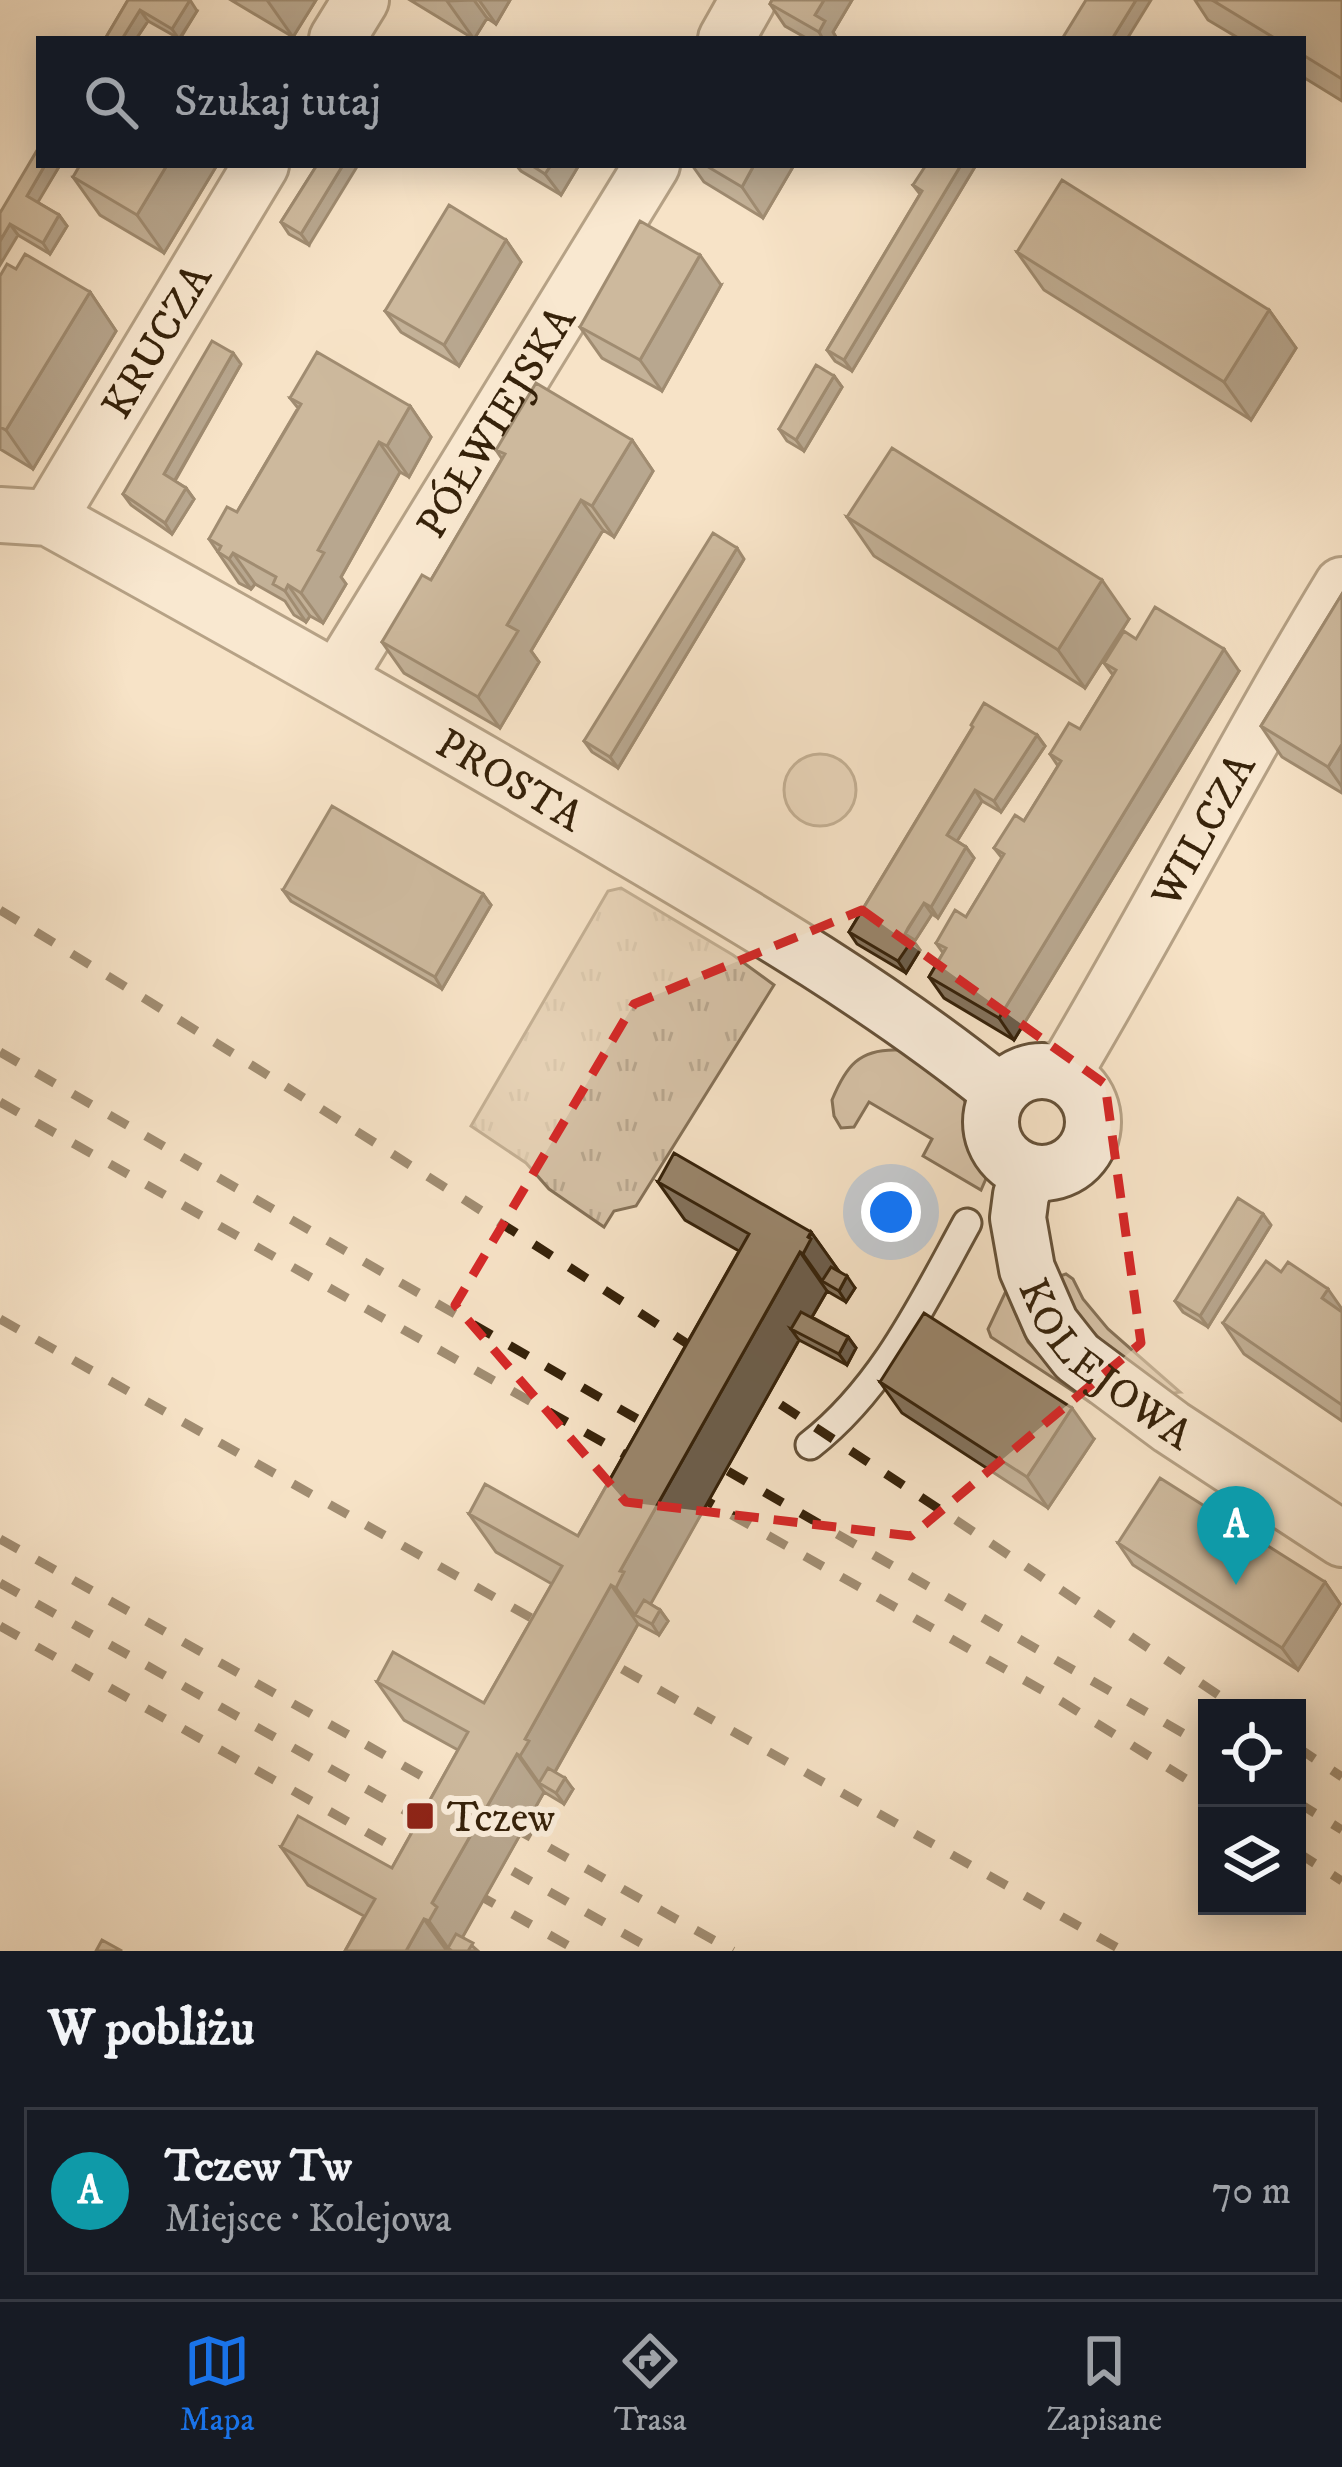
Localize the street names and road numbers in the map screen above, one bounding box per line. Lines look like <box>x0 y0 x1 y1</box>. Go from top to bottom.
street label: KRUCZA <box>92 254 225 429</box>
street label: PÓŁWIEJSKA <box>407 296 589 548</box>
street label: PROSTA <box>426 718 593 845</box>
street label: WILCZA <box>1141 744 1269 918</box>
street label: KOLEJOWA <box>1005 1271 1202 1463</box>

